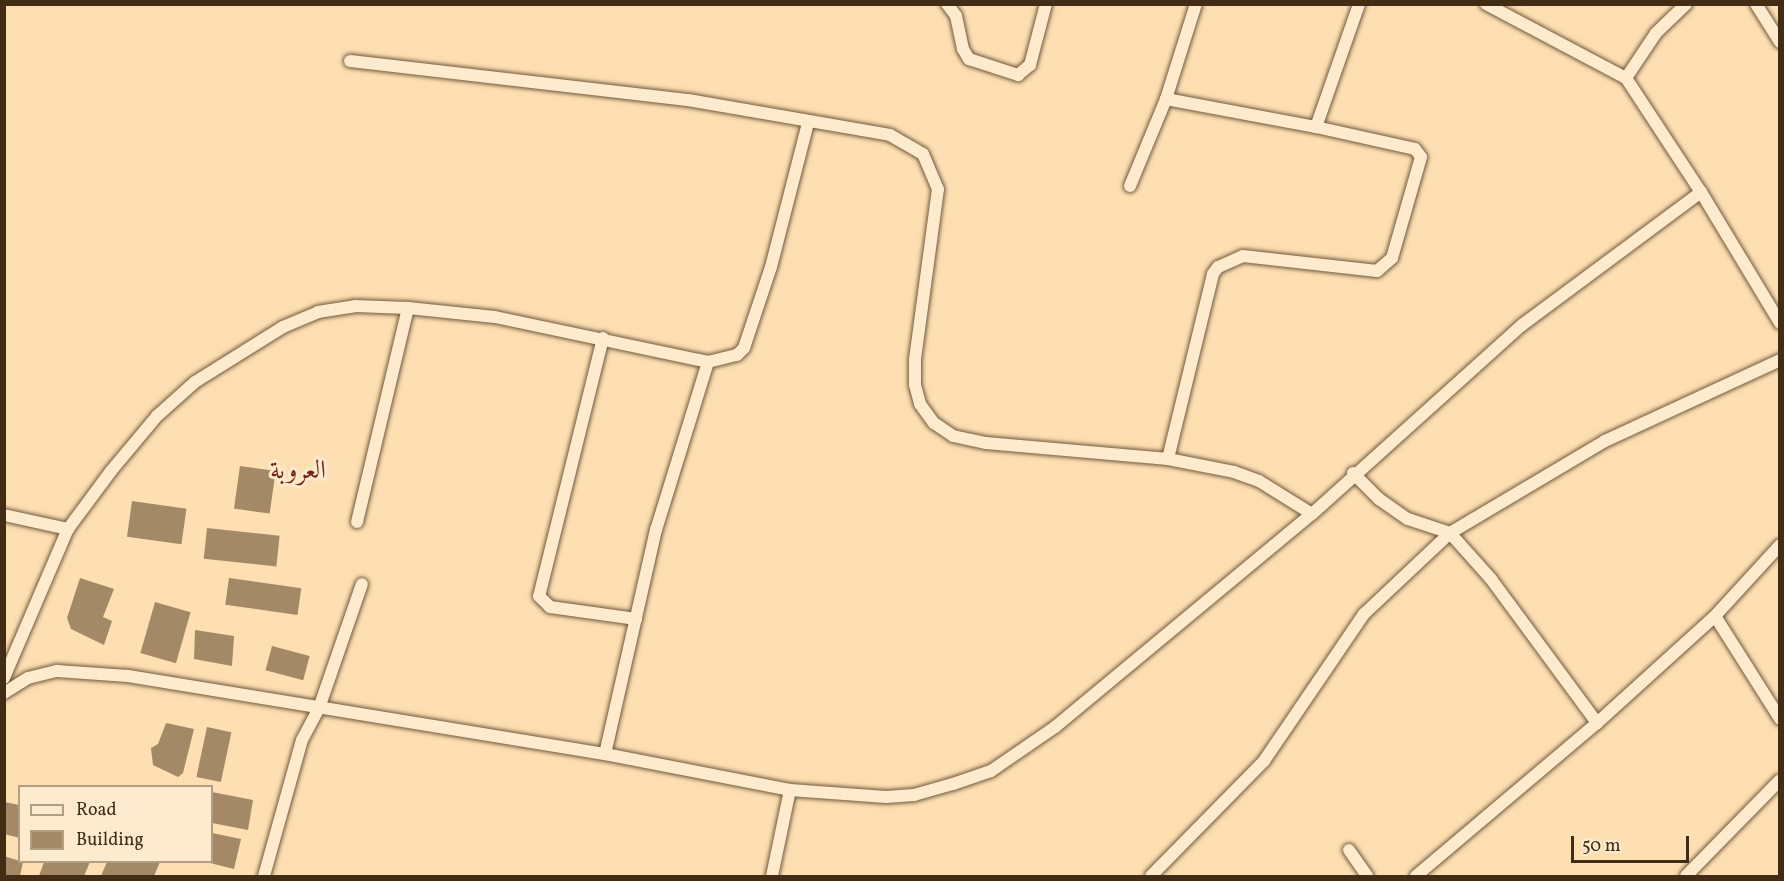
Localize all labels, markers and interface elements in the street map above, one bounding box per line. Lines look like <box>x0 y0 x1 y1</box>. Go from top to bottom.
district label: العروبة <box>270 456 326 488</box>
legend <box>18 785 213 863</box>
text: Road <box>76 798 117 823</box>
scale bar <box>1574 824 1692 862</box>
text: Building <box>76 828 144 853</box>
text: 50 m <box>1582 834 1621 859</box>

